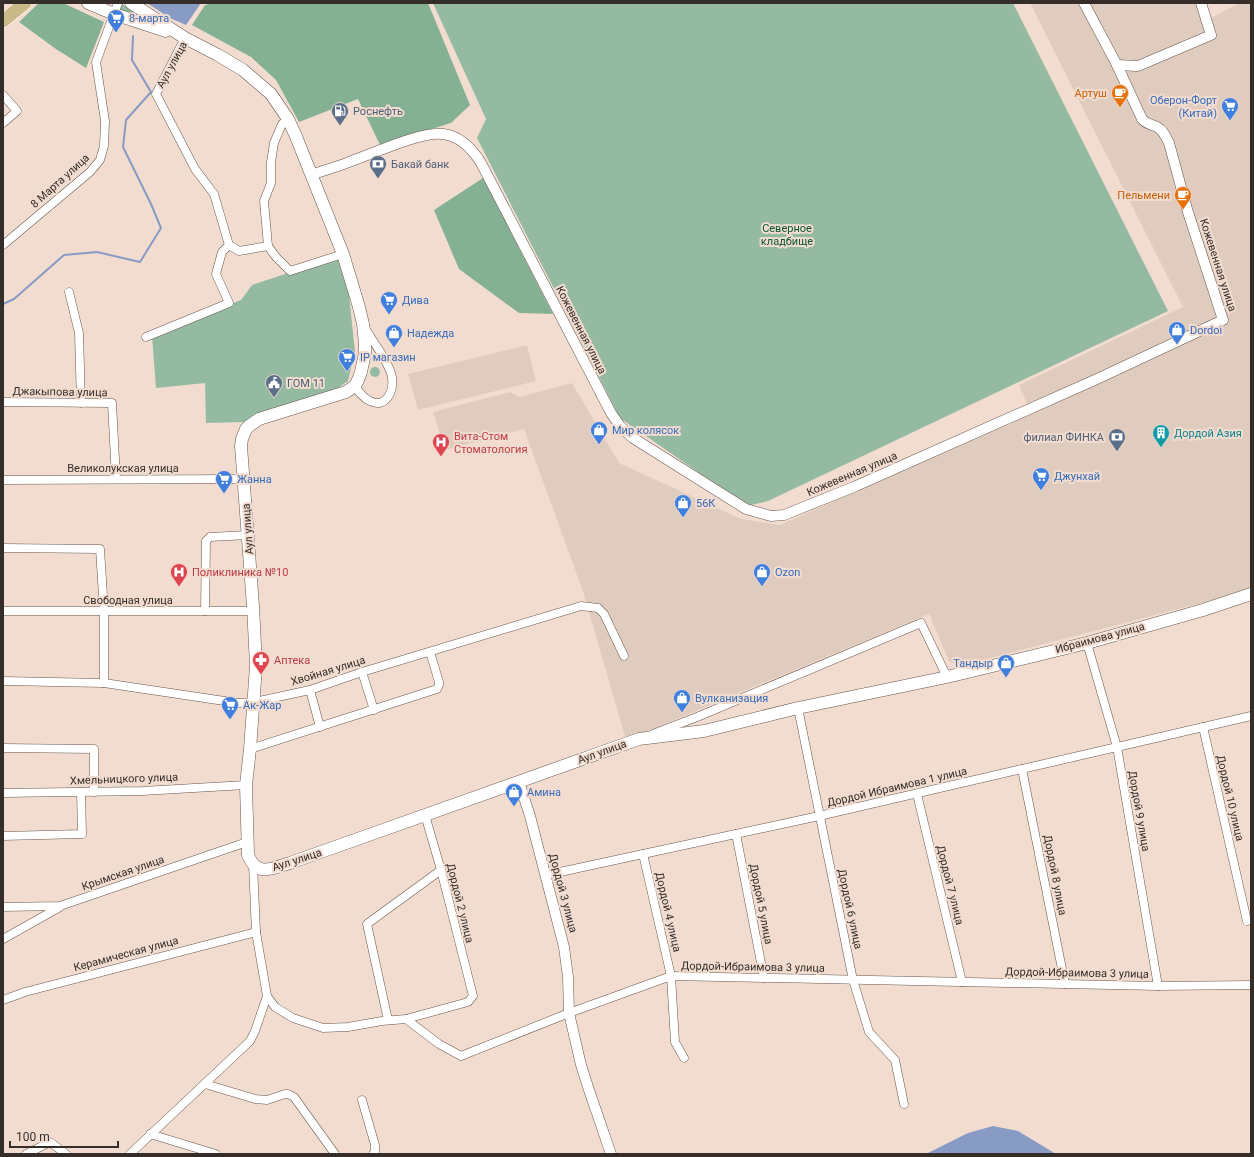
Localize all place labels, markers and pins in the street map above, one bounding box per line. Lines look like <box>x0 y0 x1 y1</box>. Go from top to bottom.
supermarket icon: 8-марта <box>106 8 126 33</box>
place label: 8-марта <box>129 12 169 25</box>
cafe icon: Артуш <box>1110 83 1130 108</box>
place label: Артуш <box>1075 87 1107 100</box>
place label: Оберон-Форт (Китай) <box>1150 94 1218 120</box>
supermarket icon: Оберон-Форт (Китай) <box>1220 96 1240 121</box>
fuel station icon: Роснефть <box>330 101 350 126</box>
place label: Роснефть <box>353 105 403 118</box>
bank icon: Бакай банк <box>368 154 388 179</box>
place label: Бакай банк <box>391 158 449 171</box>
cafe icon: Пельмени <box>1173 185 1193 210</box>
place label: Пельмени <box>1117 189 1170 202</box>
supermarket icon: Дива <box>379 290 399 315</box>
place label: Дива <box>402 294 429 307</box>
shop icon: Dordoi <box>1167 320 1187 345</box>
shop icon: Надежда <box>384 323 404 348</box>
place label: Dordoi <box>1190 324 1222 337</box>
place label: Надежда <box>407 327 454 340</box>
supermarket icon: IP магазин <box>337 347 357 372</box>
place label: IP магазин <box>360 351 416 364</box>
public building icon: ГОМ 11 <box>264 373 284 398</box>
place label: ГОМ 11 <box>287 377 325 390</box>
shop icon: Мир колясок <box>589 420 609 445</box>
building icon: Дордой Азия <box>1151 423 1171 448</box>
place label: Мир колясок <box>612 424 679 437</box>
bank icon: филиал ФИНКА <box>1107 427 1127 452</box>
place label: Дордой Азия <box>1174 427 1242 440</box>
place label: Вита-Стом Стоматология <box>454 430 527 456</box>
place label: филиал ФИНКА <box>1023 431 1105 444</box>
hospital icon: Вита-Стом Стоматология <box>431 432 451 457</box>
supermarket icon: Джунхай <box>1031 466 1051 491</box>
supermarket icon: Жанна <box>214 469 234 494</box>
place label: Джунхай <box>1054 470 1100 483</box>
place label: Жанна <box>237 473 272 486</box>
shop icon: 56К <box>673 493 693 518</box>
place label: 56К <box>696 497 716 510</box>
hospital icon: Поликлиника №10 <box>169 562 189 587</box>
shop icon: Ozon <box>752 562 772 587</box>
place label: Поликлиника №10 <box>192 566 288 579</box>
place label: Ozon <box>775 566 800 579</box>
pharmacy icon: Аптека <box>251 650 271 675</box>
shop icon: Тандыр <box>996 653 1016 678</box>
place label: Аптека <box>274 654 310 667</box>
place label: Тандыр <box>953 657 993 670</box>
shop icon: Вулканизация <box>672 688 692 713</box>
place label: Вулканизация <box>695 692 768 705</box>
supermarket icon: Ак-Жар <box>220 695 240 720</box>
place label: Ак-Жар <box>243 699 281 712</box>
shop icon: Амина <box>504 782 524 807</box>
place label: Амина <box>527 786 561 799</box>

